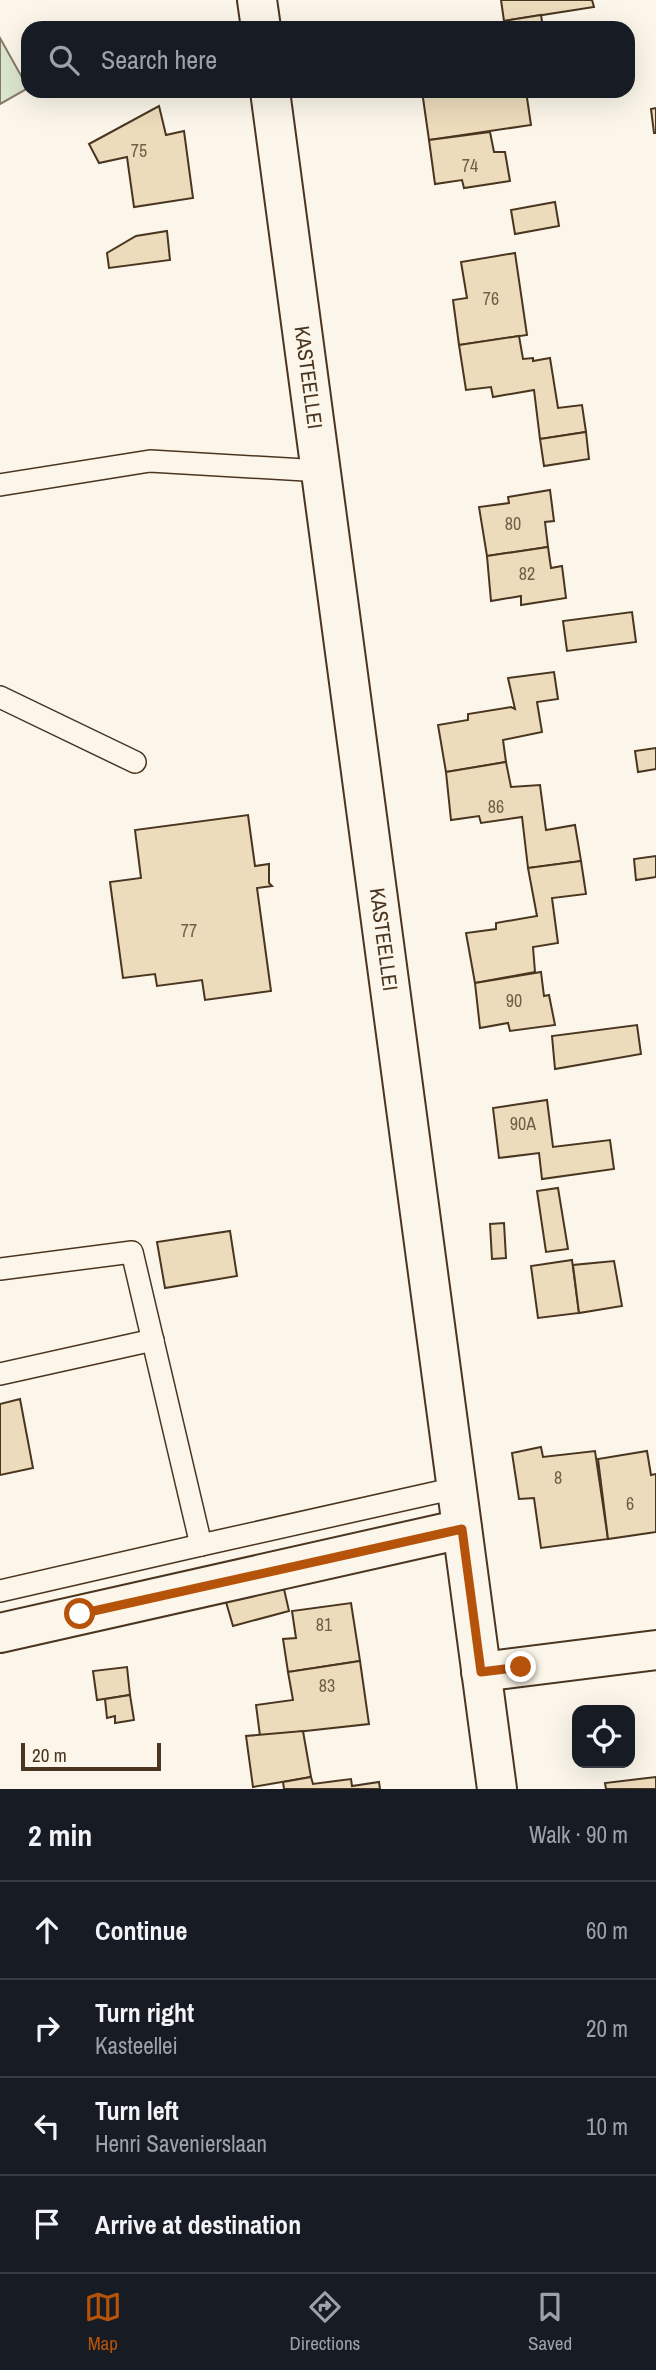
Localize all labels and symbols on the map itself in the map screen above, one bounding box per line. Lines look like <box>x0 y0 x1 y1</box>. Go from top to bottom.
house number: 75 <box>131 138 147 163</box>
house number: 74 <box>462 153 478 178</box>
house number: 76 <box>483 286 499 311</box>
street label: KASTEELLEI <box>288 324 330 431</box>
house number: 80 <box>505 511 521 536</box>
house number: 82 <box>519 561 535 586</box>
house number: 86 <box>488 794 504 819</box>
street label: KASTEELLEI <box>363 886 405 993</box>
house number: 77 <box>181 918 197 943</box>
house number: 90 <box>506 988 522 1013</box>
house number: 90A <box>510 1111 536 1136</box>
house number: 8 <box>554 1465 562 1490</box>
house number: 6 <box>626 1491 634 1516</box>
route start <box>64 1598 95 1629</box>
house number: 81 <box>316 1612 333 1637</box>
route end <box>505 1651 536 1682</box>
house number: 83 <box>319 1673 335 1698</box>
scale bar <box>21 1740 161 1772</box>

